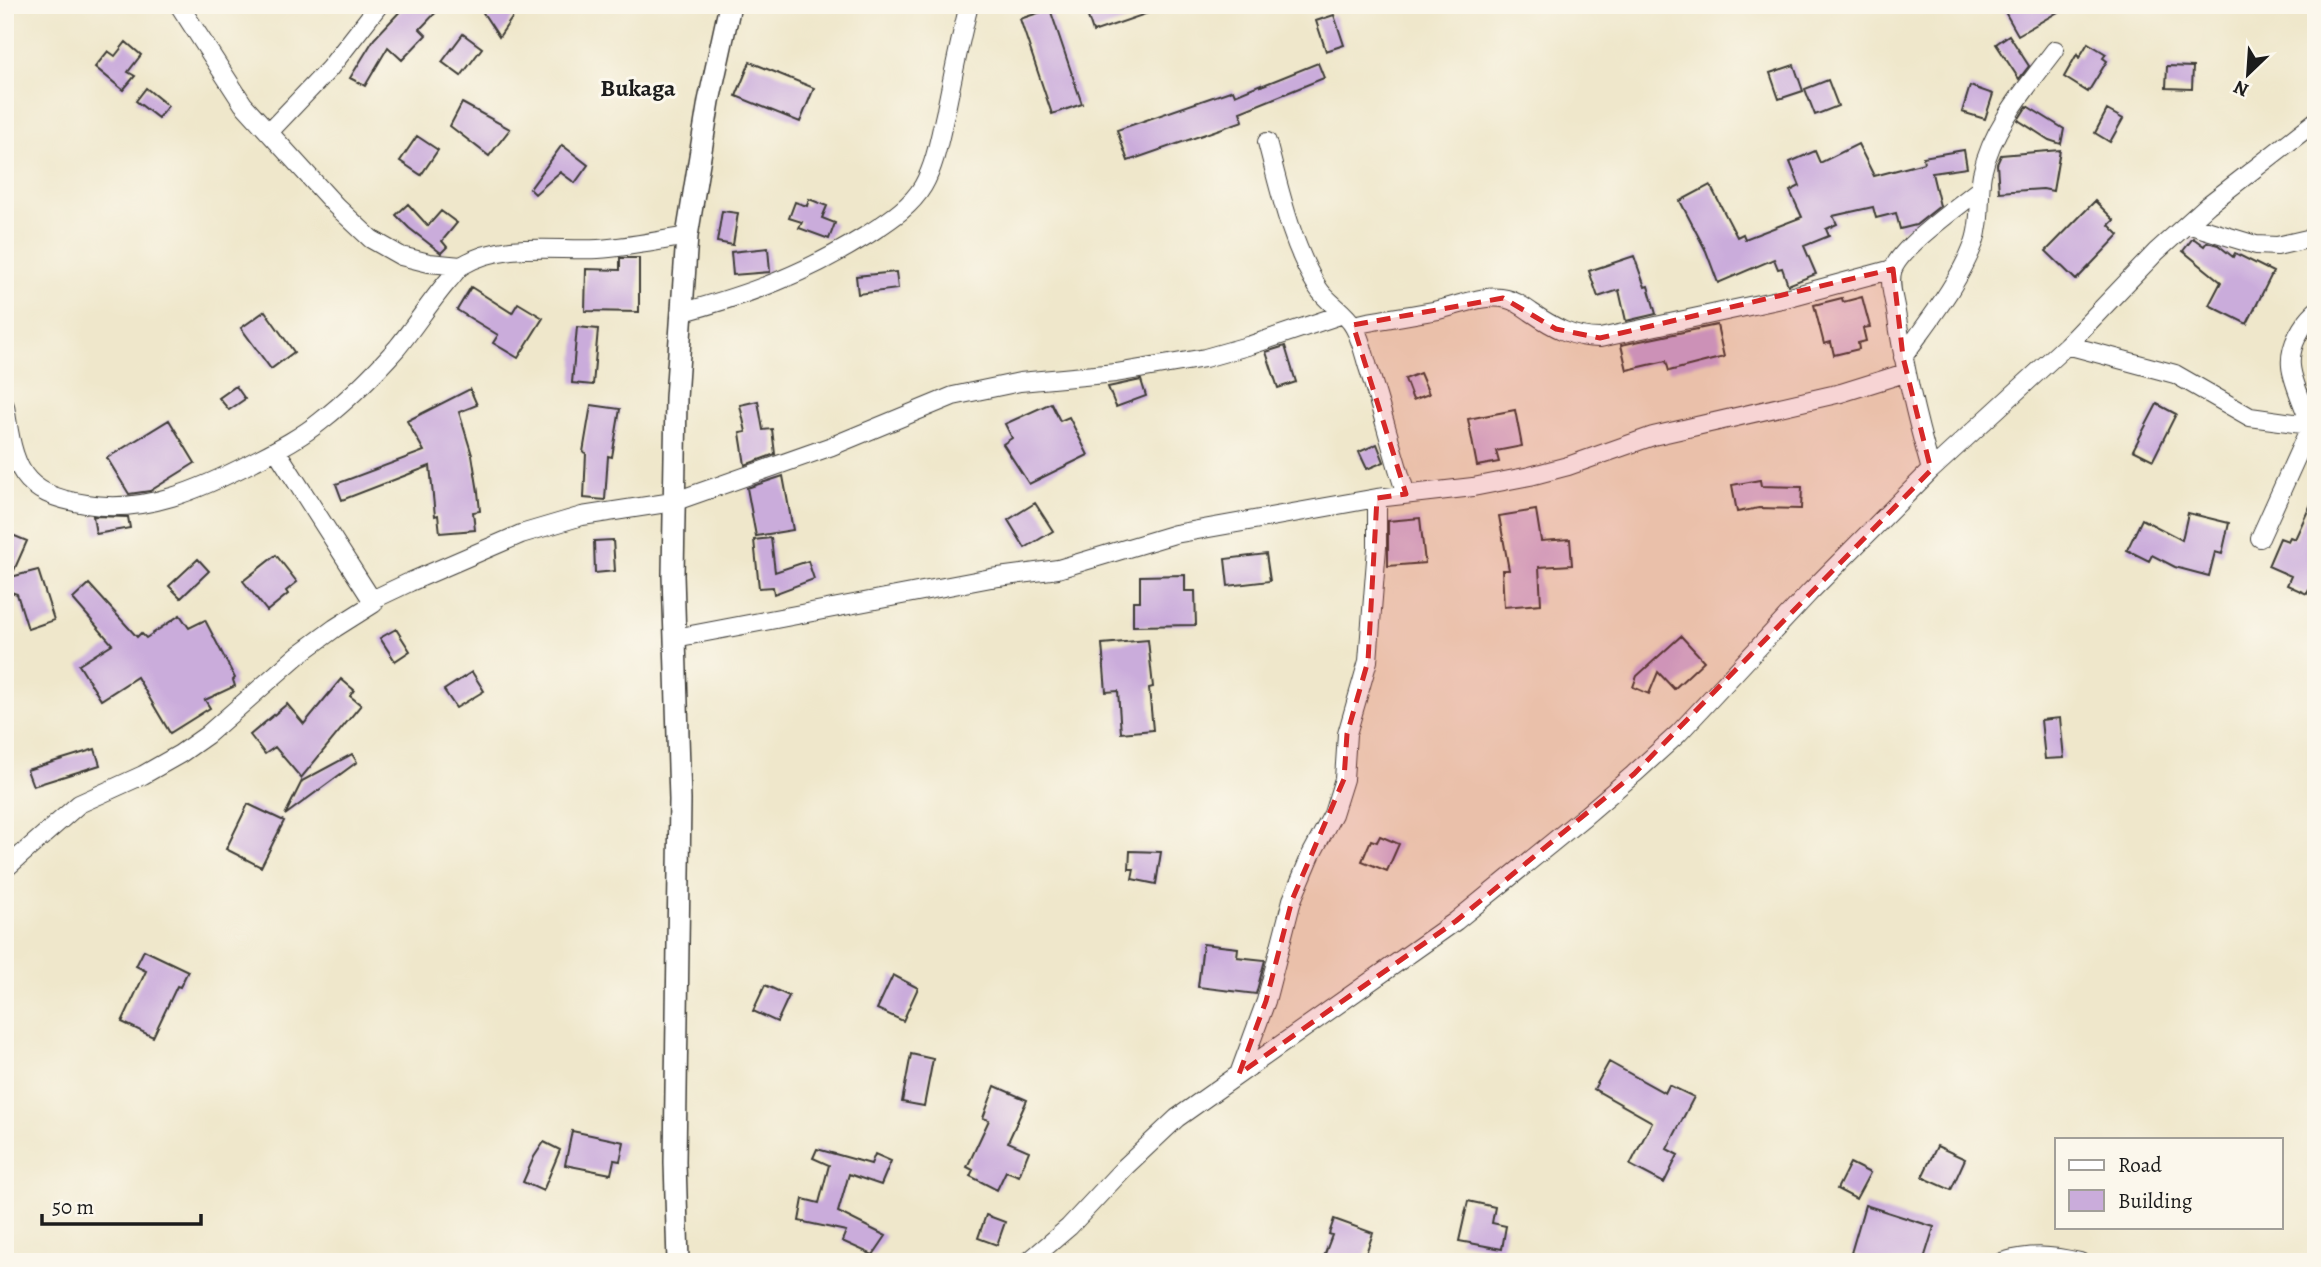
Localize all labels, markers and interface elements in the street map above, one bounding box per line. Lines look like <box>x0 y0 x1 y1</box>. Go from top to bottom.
north arrow <box>2212 38 2282 108</box>
district label: Bukaga <box>600 72 676 104</box>
text: N <box>2229 74 2253 103</box>
legend <box>2055 1138 2282 1228</box>
text: Road <box>2118 1151 2162 1179</box>
scale bar <box>42 1183 201 1227</box>
text: Building <box>2118 1187 2193 1215</box>
text: 50 m <box>52 1193 94 1221</box>

